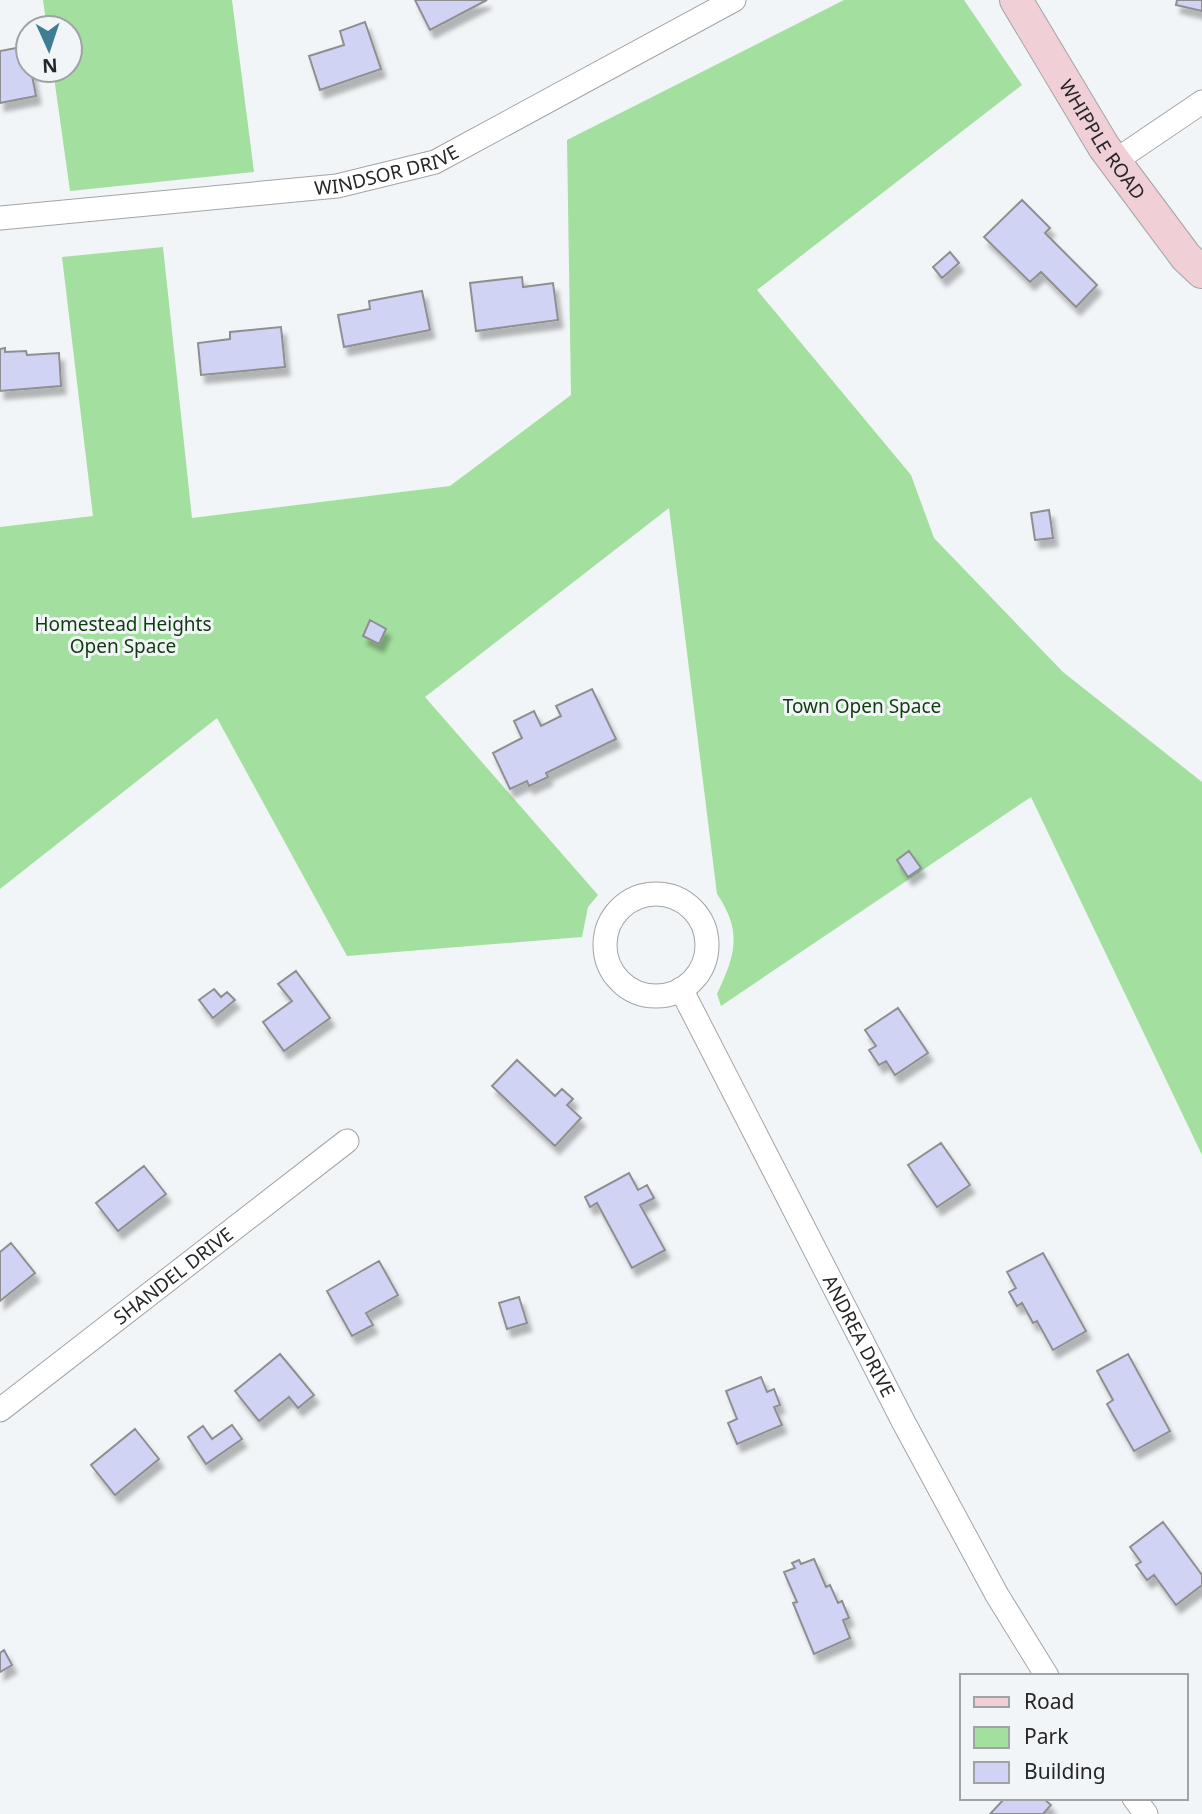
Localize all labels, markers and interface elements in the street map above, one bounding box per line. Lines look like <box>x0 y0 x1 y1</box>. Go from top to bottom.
north arrow <box>14 14 84 84</box>
text: N <box>41 53 58 79</box>
street label: WHIPPLE ROAD <box>1053 74 1152 205</box>
street label: WINDSOR DRIVE <box>313 139 463 201</box>
park label: Homestead Heights Open Space <box>34 611 212 659</box>
park label: Town Open Space <box>783 693 941 719</box>
street label: SHANDEL DRIVE <box>108 1221 238 1330</box>
street label: ANDREA DRIVE <box>817 1270 901 1401</box>
legend <box>960 1674 1188 1800</box>
text: Road <box>1024 1687 1074 1715</box>
text: Park <box>1024 1722 1069 1750</box>
text: Building <box>1024 1757 1106 1785</box>

